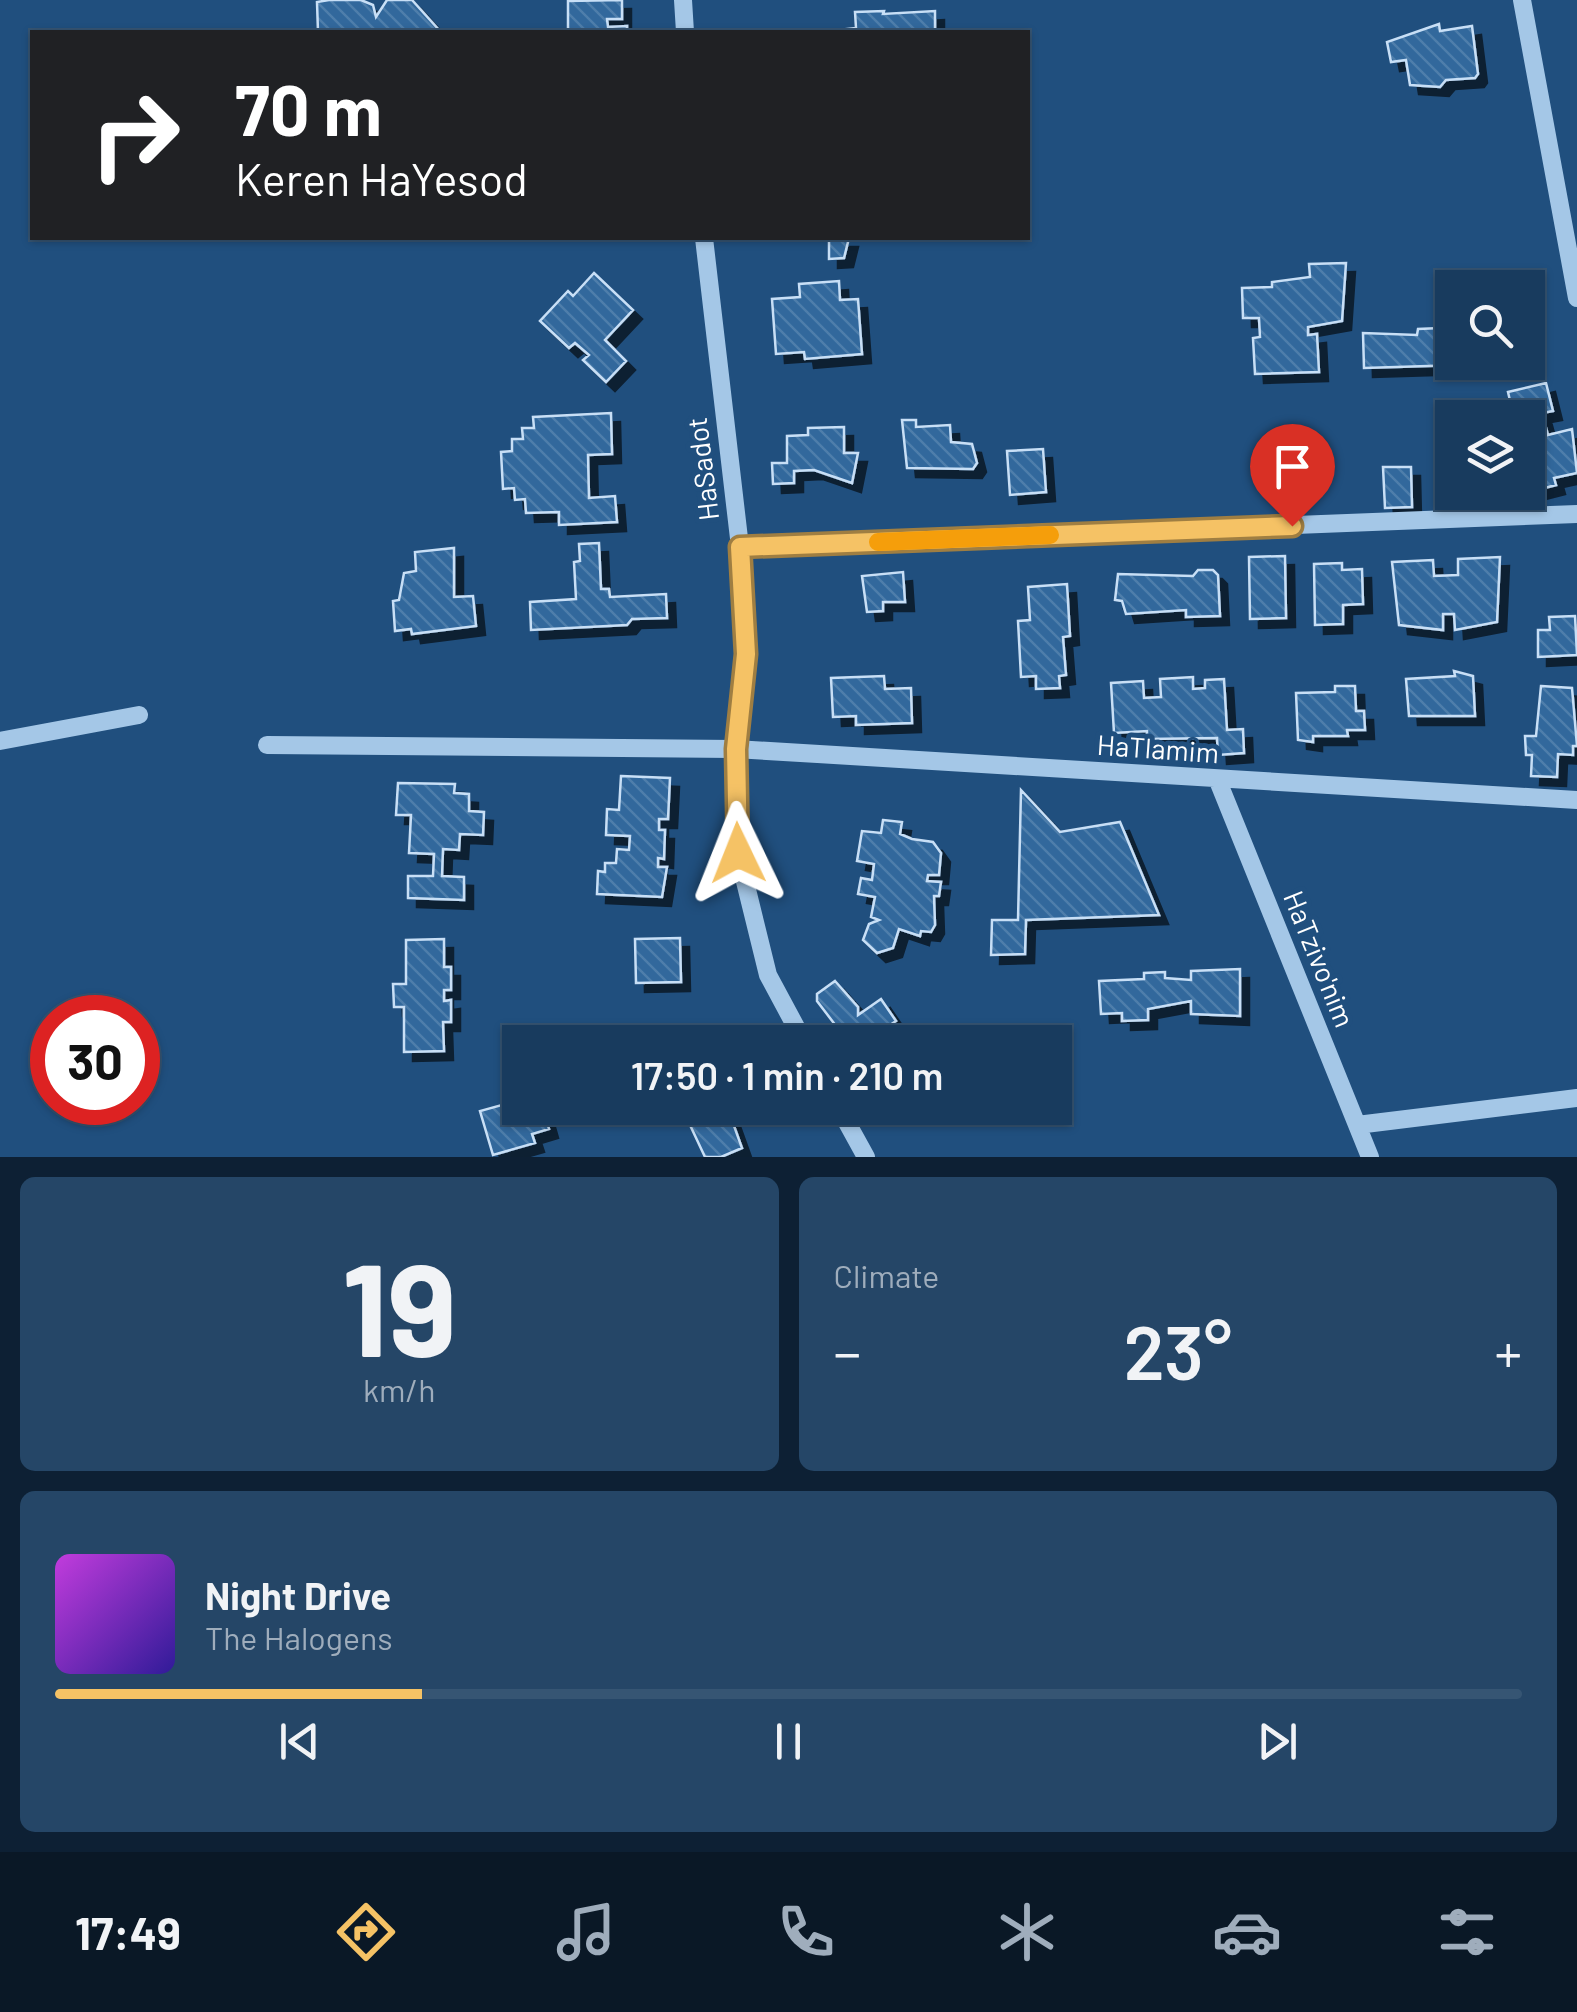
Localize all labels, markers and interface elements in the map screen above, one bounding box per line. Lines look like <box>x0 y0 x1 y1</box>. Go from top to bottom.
text: 70 m <box>235 66 382 150</box>
icon: right <box>70 70 200 200</box>
text: Keren HaYesod <box>235 151 528 205</box>
map controls <box>1435 270 1545 510</box>
button: search <box>1435 270 1545 380</box>
button: layers <box>1435 400 1545 510</box>
street label: HaSadot <box>679 416 725 523</box>
pin <box>1250 424 1335 527</box>
icon: arrive <box>1265 439 1320 494</box>
street label: HaTlamim <box>1096 727 1220 769</box>
position arrow <box>686 801 790 905</box>
street label: HaTzivo'nim <box>1277 886 1363 1032</box>
speed limit sign: 30 <box>30 995 160 1125</box>
text: 17:50 · 1 min · 210 m <box>631 1052 943 1098</box>
text: 19 <box>342 1227 457 1383</box>
text: Climate <box>834 1256 939 1294</box>
text: 23° <box>1123 1305 1232 1395</box>
text: − <box>834 1318 861 1384</box>
text: + <box>1494 1318 1522 1384</box>
text: km/h <box>363 1370 435 1408</box>
text: Night Drive <box>205 1572 391 1618</box>
text: The Halogens <box>205 1618 393 1656</box>
icon: previous <box>272 1714 327 1769</box>
icon: pause <box>761 1714 816 1769</box>
icon: next <box>1250 1714 1305 1769</box>
icon: directions <box>331 1897 401 1967</box>
icon: music <box>551 1897 621 1967</box>
icon: phone <box>771 1897 841 1967</box>
icon: climate <box>992 1897 1062 1967</box>
icon: car <box>1212 1897 1282 1967</box>
icon: filters <box>1432 1897 1502 1967</box>
text: 17:49 <box>75 1905 181 1959</box>

